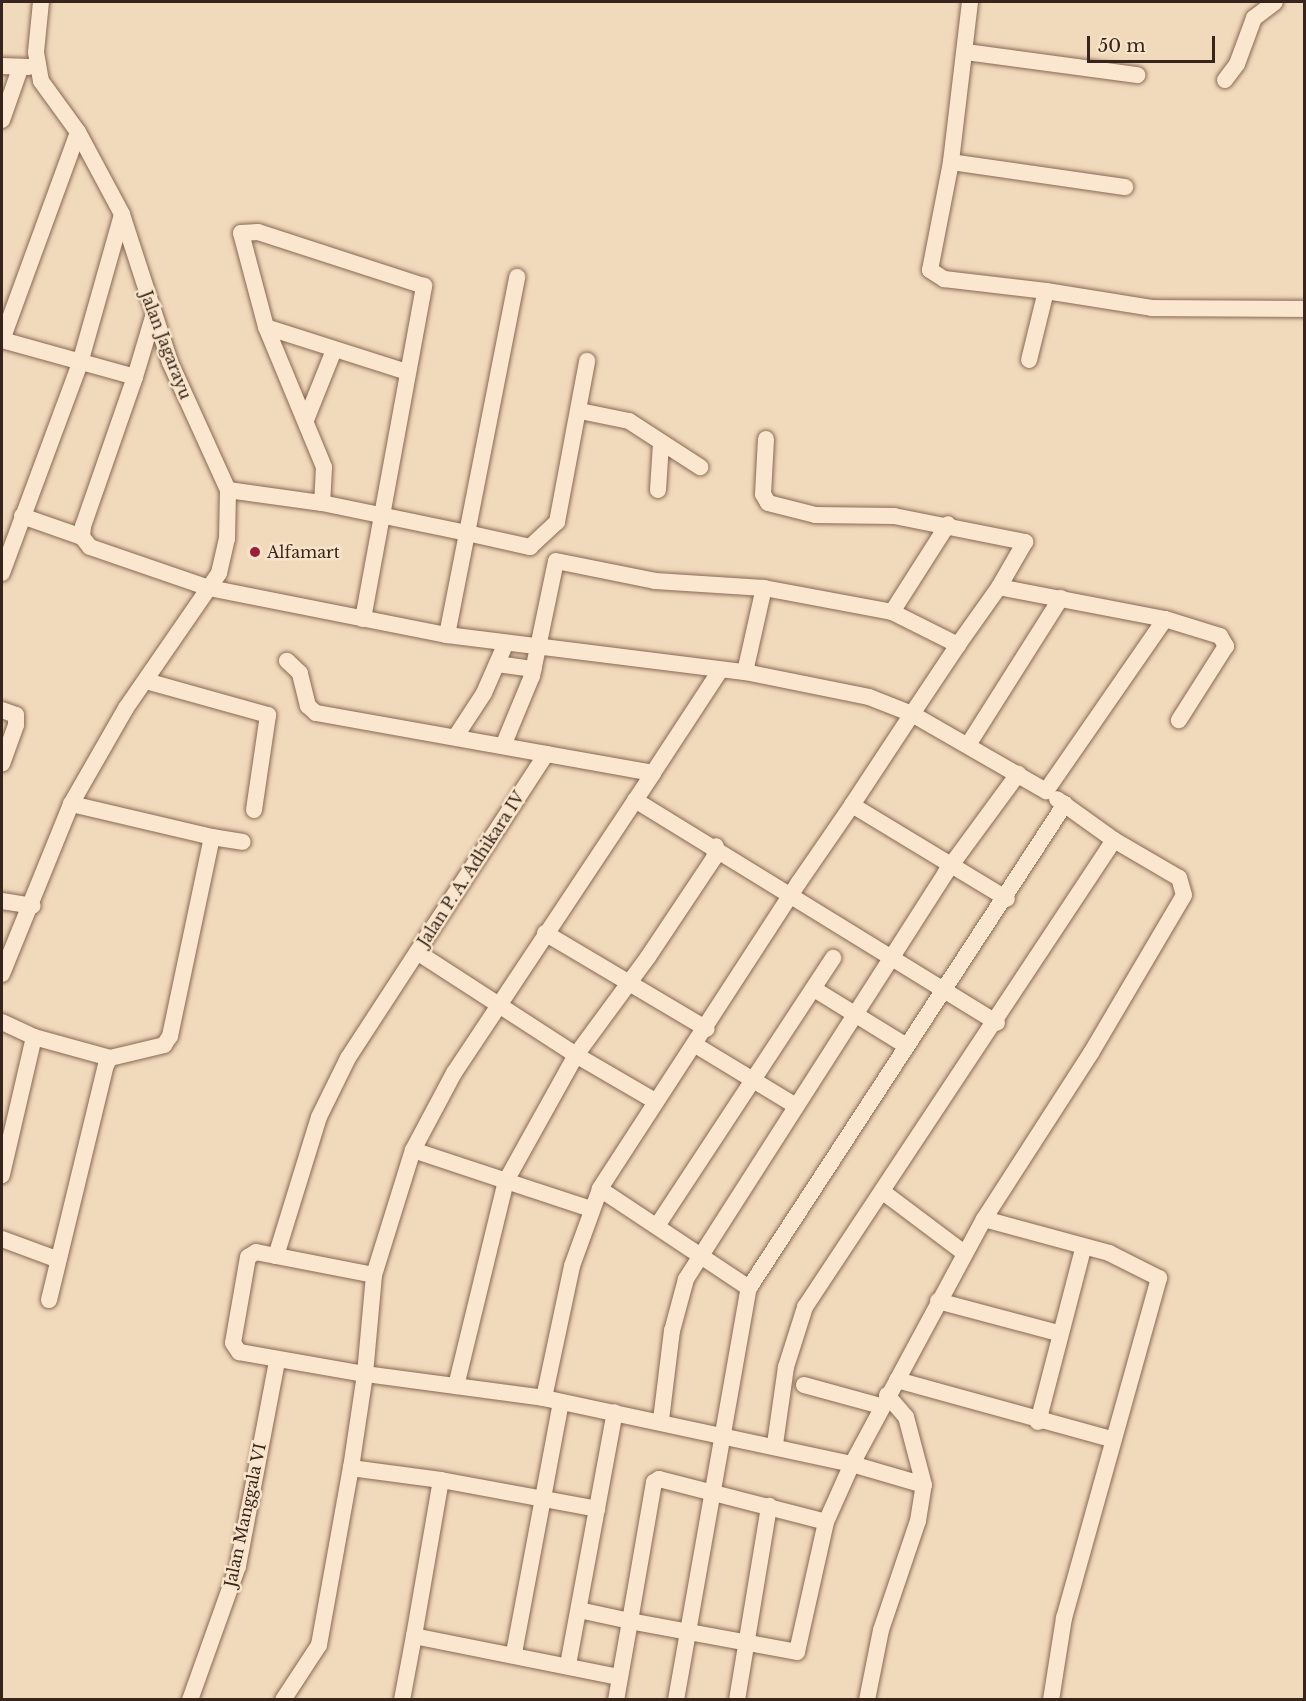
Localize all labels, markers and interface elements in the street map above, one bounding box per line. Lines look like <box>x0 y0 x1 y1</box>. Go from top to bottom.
scale bar <box>1090 24 1218 62</box>
text: 50 m <box>1098 35 1146 57</box>
street label: Jalan Jagarayu <box>137 288 195 402</box>
place label: Alfamart <box>267 542 340 562</box>
marker: Alfamart <box>248 545 262 559</box>
street label: Jalan P. A. Adhikara IV <box>413 787 529 951</box>
street label: Jalan Manggala VI <box>220 1441 270 1589</box>

